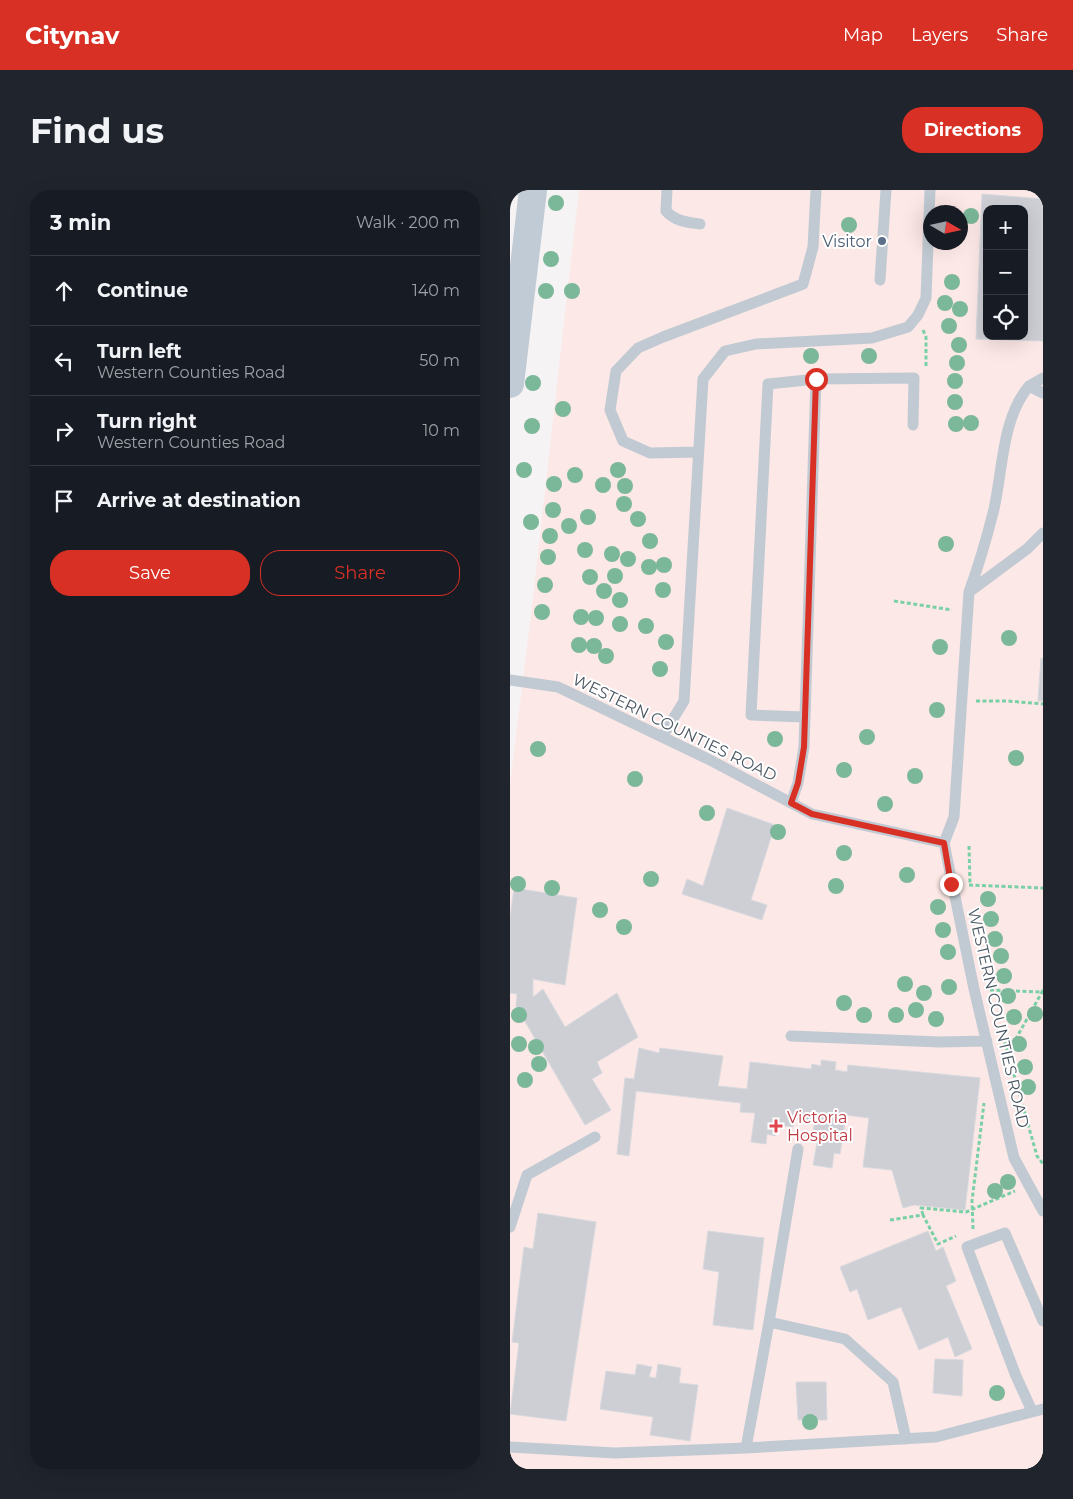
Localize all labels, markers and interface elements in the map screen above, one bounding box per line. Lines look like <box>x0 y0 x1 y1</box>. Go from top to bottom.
text: Citynav <box>25 21 119 50</box>
text: Map <box>843 24 883 46</box>
text: Layers <box>911 24 968 46</box>
text: Share <box>996 24 1048 46</box>
button: Directions <box>902 107 1043 153</box>
text: Find us <box>30 109 164 152</box>
north arrow <box>923 205 968 250</box>
map controls <box>983 205 1028 340</box>
button: + <box>983 205 1028 250</box>
text: 3 min <box>50 210 111 235</box>
text: Walk · 200 m <box>356 213 460 232</box>
place label: Visitor <box>822 232 872 251</box>
marker: Visitor <box>876 235 888 247</box>
button: − <box>983 250 1028 295</box>
icon: ahead <box>50 277 78 305</box>
text: Continue <box>97 279 188 302</box>
text: 140 m <box>412 281 460 300</box>
button: locate <box>983 295 1028 340</box>
text: Turn left <box>97 340 182 363</box>
icon: left <box>50 347 78 375</box>
text: 50 m <box>419 351 460 370</box>
text: Western Counties Road <box>97 363 285 382</box>
route start <box>805 368 828 391</box>
text: Turn right <box>97 410 197 433</box>
icon: right <box>50 417 78 445</box>
text: 10 m <box>422 421 460 440</box>
text: Western Counties Road <box>97 433 285 452</box>
icon: arrive <box>50 487 78 515</box>
text: Arrive at destination <box>97 489 301 512</box>
button: Save <box>50 550 250 596</box>
button: Share <box>260 550 460 596</box>
street label: WESTERN COUNTIES ROAD <box>570 670 780 785</box>
route end <box>940 873 963 896</box>
street label: WESTERN COUNTIES ROAD <box>964 906 1033 1130</box>
place label: Victoria Hospital <box>787 1108 853 1145</box>
marker: Victoria Hospital <box>769 1119 783 1133</box>

